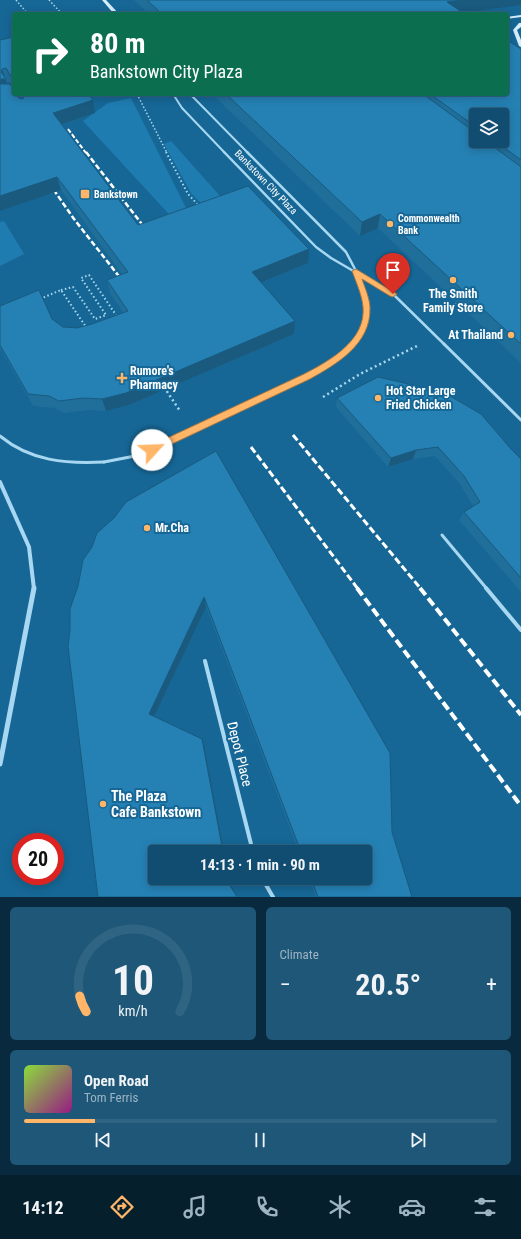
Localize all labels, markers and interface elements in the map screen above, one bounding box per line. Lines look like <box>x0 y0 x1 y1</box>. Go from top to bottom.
text: 80 m <box>90 27 146 60</box>
icon: right <box>24 28 76 80</box>
text: Bankstown City Plaza <box>90 61 243 82</box>
map controls <box>469 108 509 148</box>
button: layers <box>469 108 509 148</box>
street label: Bankstown City Plaza <box>233 148 300 216</box>
marker: Bankstown <box>79 188 91 200</box>
place label: Bankstown <box>94 189 138 200</box>
place label: Commonwealth Bank <box>398 213 460 236</box>
marker: Commonwealth Bank <box>385 219 395 229</box>
pin <box>376 253 410 294</box>
icon: arrive <box>382 259 404 281</box>
marker: The Smith Family Store <box>448 275 458 285</box>
place label: The Smith Family Store <box>423 287 483 315</box>
place label: At Thailand <box>448 328 503 342</box>
marker: At Thailand <box>506 330 516 340</box>
place label: Rumore's Pharmacy <box>130 364 178 392</box>
marker: Rumore's Pharmacy <box>117 373 127 383</box>
place label: Hot Star Large Fried Chicken <box>386 384 456 412</box>
marker: Hot Star Large Fried Chicken <box>373 393 383 403</box>
position arrow <box>131 429 173 471</box>
place label: Mr.Cha <box>155 521 189 535</box>
marker: Mr.Cha <box>142 523 152 533</box>
street label: Depot Place <box>224 720 256 789</box>
place label: The Plaza Cafe Bankstown <box>111 788 201 820</box>
marker: The Plaza Cafe Bankstown <box>98 799 108 809</box>
speed limit sign: 20 <box>12 833 64 885</box>
text: 14:13 · 1 min · 90 m <box>200 856 320 874</box>
text: Climate <box>280 947 319 962</box>
text: 10 <box>112 955 154 1004</box>
text: 20.5° <box>355 967 421 1002</box>
text: − <box>280 972 291 997</box>
text: + <box>486 972 497 997</box>
text: km/h <box>118 1002 147 1018</box>
text: Open Road <box>84 1072 149 1090</box>
text: Tom Ferris <box>84 1090 138 1105</box>
icon: previous <box>92 1129 114 1151</box>
icon: pause <box>249 1129 271 1151</box>
icon: next <box>407 1129 429 1151</box>
icon: directions <box>108 1193 136 1221</box>
icon: music <box>181 1193 209 1221</box>
icon: phone <box>253 1193 281 1221</box>
icon: climate <box>326 1193 354 1221</box>
icon: car <box>398 1193 426 1221</box>
icon: filters <box>471 1193 499 1221</box>
text: 14:12 <box>22 1197 64 1218</box>

